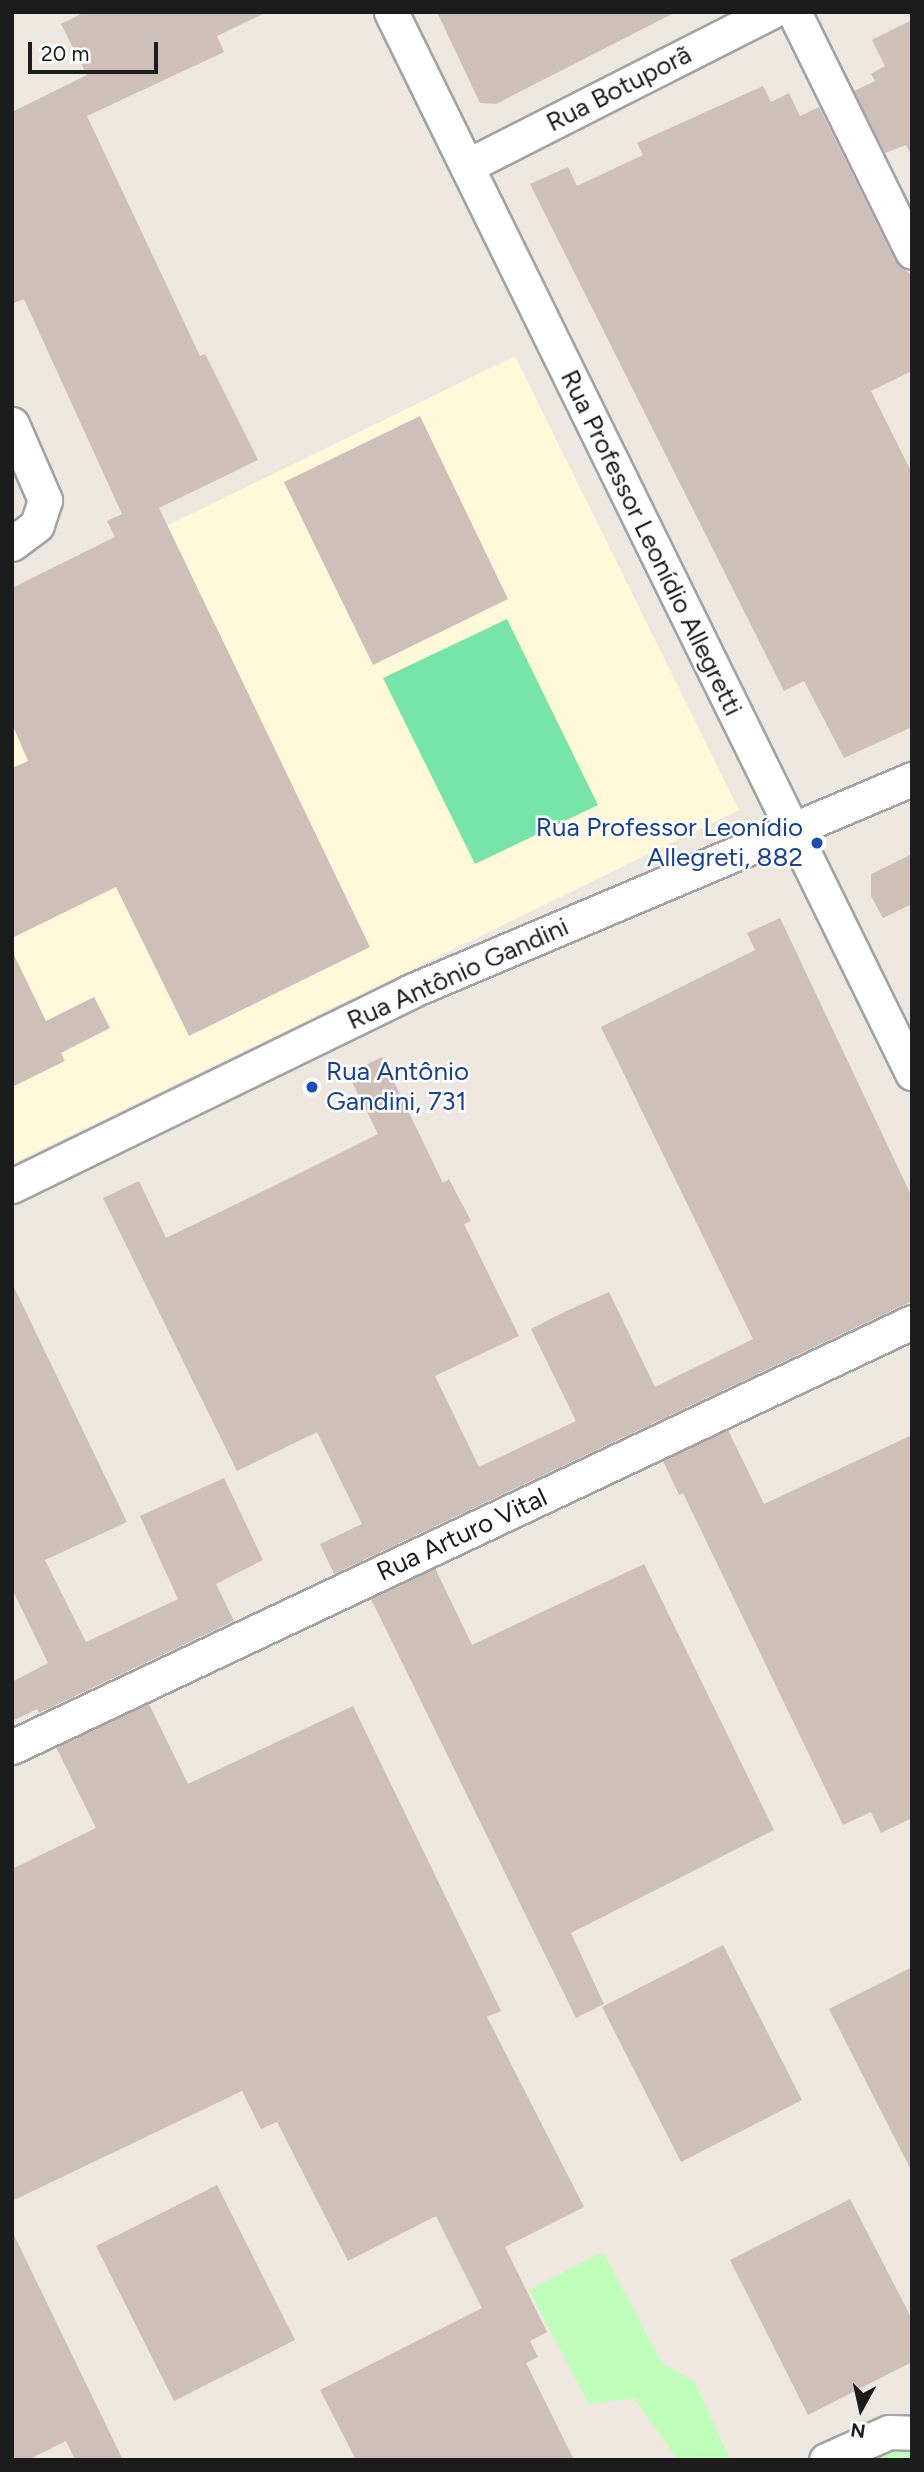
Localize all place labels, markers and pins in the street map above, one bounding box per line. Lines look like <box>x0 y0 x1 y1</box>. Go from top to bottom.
place label: Rua Professor Leonídio Allegreti, 882 <box>536 812 803 874</box>
marker: Rua Professor Leonídio Allegreti, 882 <box>809 835 825 851</box>
place label: Rua Antônio Gandini, 731 <box>326 1056 469 1118</box>
marker: Rua Antônio Gandini, 731 <box>304 1079 320 1095</box>

